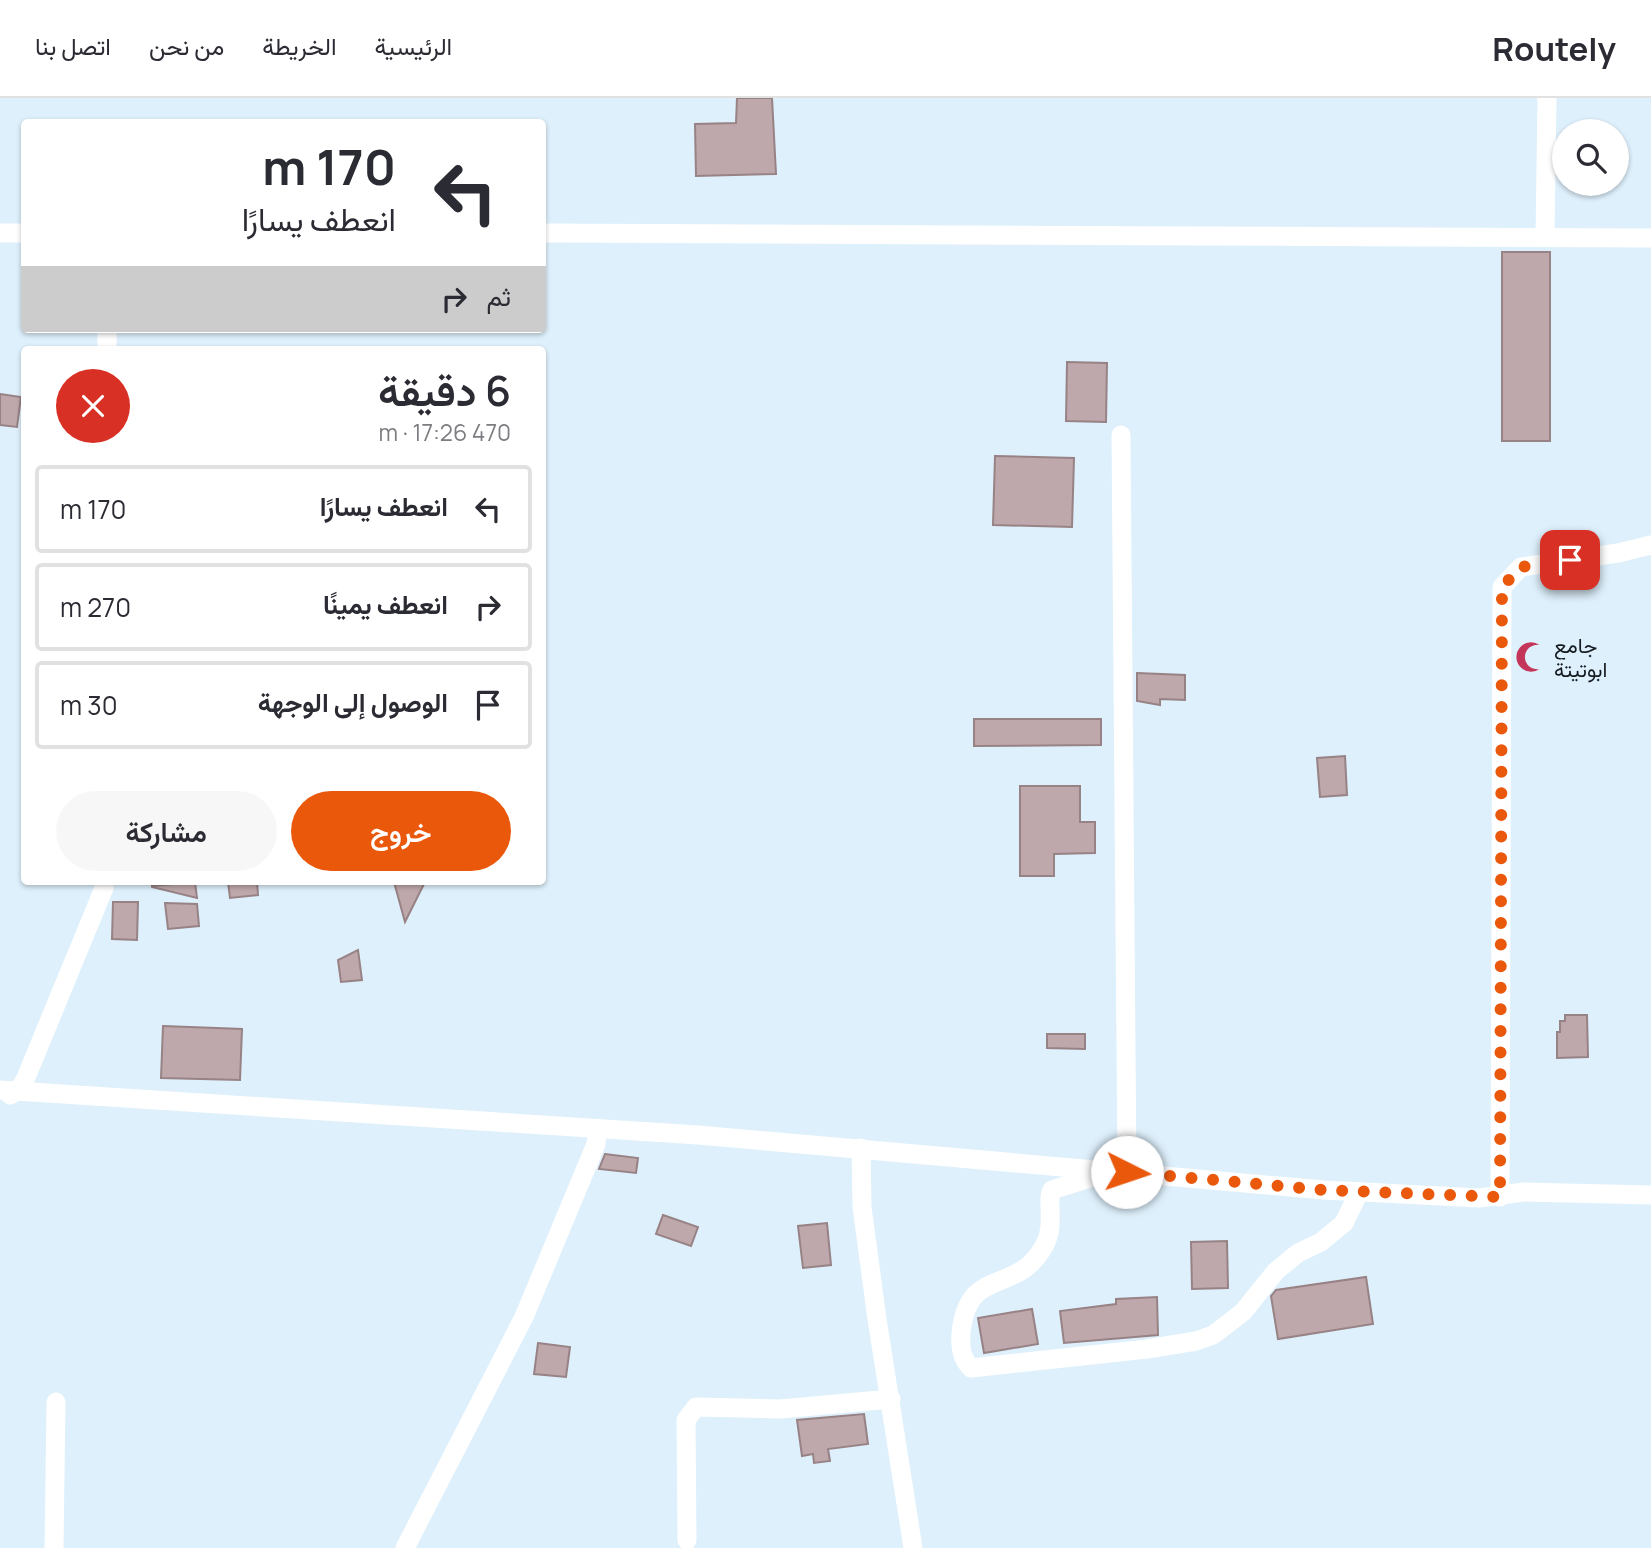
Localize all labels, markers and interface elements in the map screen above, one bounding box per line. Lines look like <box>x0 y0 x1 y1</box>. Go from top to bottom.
text: Routely <box>1492 26 1616 71</box>
text: اتصل بنا <box>35 29 111 62</box>
text: من نحن <box>149 29 224 62</box>
text: الخريطة <box>262 29 337 62</box>
text: الرئيسية <box>375 29 452 62</box>
map controls <box>1552 119 1629 196</box>
button: search <box>1552 119 1629 196</box>
text: 170 m <box>262 133 396 200</box>
icon: left <box>420 147 511 238</box>
text: انعطف يسارًا <box>242 197 396 241</box>
text: ثم <box>487 278 511 314</box>
icon: right <box>435 280 473 318</box>
text: 6 دقيقة <box>378 361 511 419</box>
button: close <box>56 369 130 443</box>
text: 470 m · 17:26 <box>379 416 511 448</box>
text: انعطف يسارًا <box>320 488 448 524</box>
icon: left <box>469 490 507 528</box>
text: 170 m <box>60 491 126 527</box>
pin <box>1540 530 1600 590</box>
icon: arrive <box>1551 541 1589 579</box>
text: انعطف يمينًا <box>323 586 448 622</box>
icon: right <box>469 588 507 626</box>
text: 270 m <box>60 589 131 625</box>
place label: جامع ابوتيتة <box>1554 631 1607 683</box>
mosque icon: جامع ابوتيتة <box>1514 640 1548 674</box>
text: الوصول إلى الوجهة <box>258 684 448 720</box>
icon: arrive <box>469 686 507 724</box>
text: 30 m <box>60 687 118 723</box>
button: مشاركة <box>56 791 277 871</box>
button: خروج <box>291 791 511 871</box>
position arrow <box>1090 1135 1164 1209</box>

